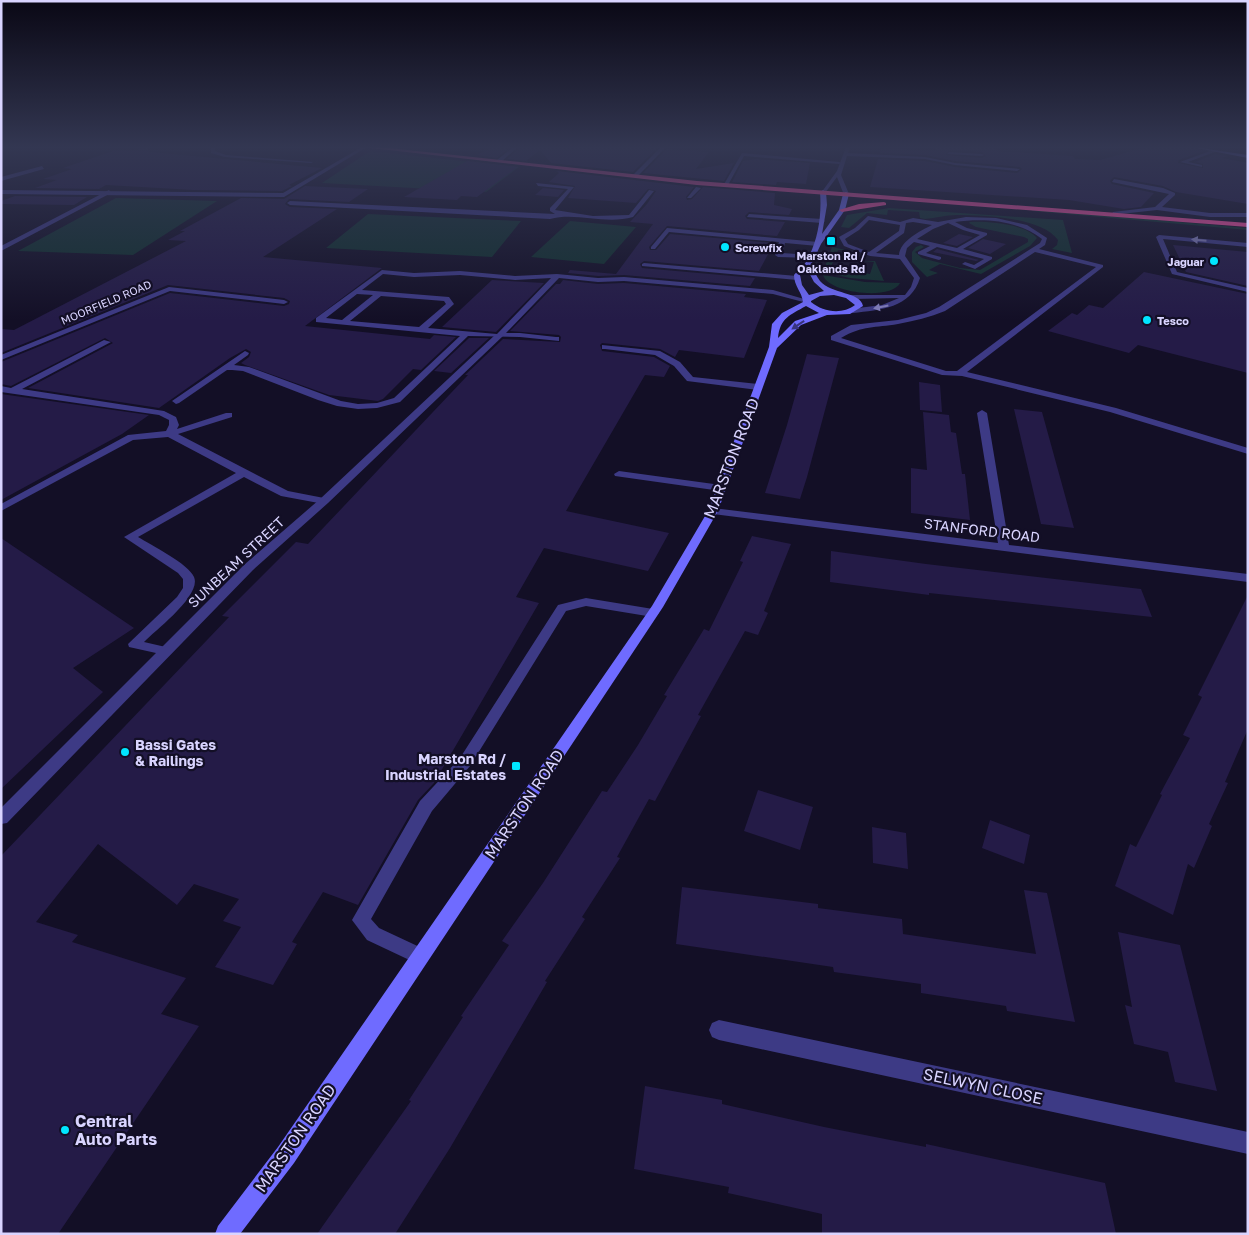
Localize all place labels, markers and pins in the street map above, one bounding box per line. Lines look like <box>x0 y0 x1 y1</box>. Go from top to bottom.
marker: Marston Rd / Oaklands Rd <box>825 235 837 247</box>
marker: Screwfix <box>719 241 731 253</box>
place label: Screwfix <box>735 241 783 254</box>
place label: Marston Rd / Oaklands Rd <box>796 249 866 275</box>
place label: Jaguar <box>1167 255 1205 268</box>
marker: Jaguar <box>1208 255 1220 267</box>
marker: Tesco <box>1141 314 1153 326</box>
place label: Tesco <box>1157 314 1189 327</box>
place label: Bassi Gates & Railings <box>135 736 216 769</box>
marker: Bassi Gates & Railings <box>119 746 131 758</box>
place label: Marston Rd / Industrial Estates <box>385 750 506 783</box>
marker: Marston Rd / Industrial Estates <box>510 760 522 772</box>
place label: Central Auto Parts <box>75 1111 157 1149</box>
marker: Central Auto Parts <box>59 1124 71 1136</box>

